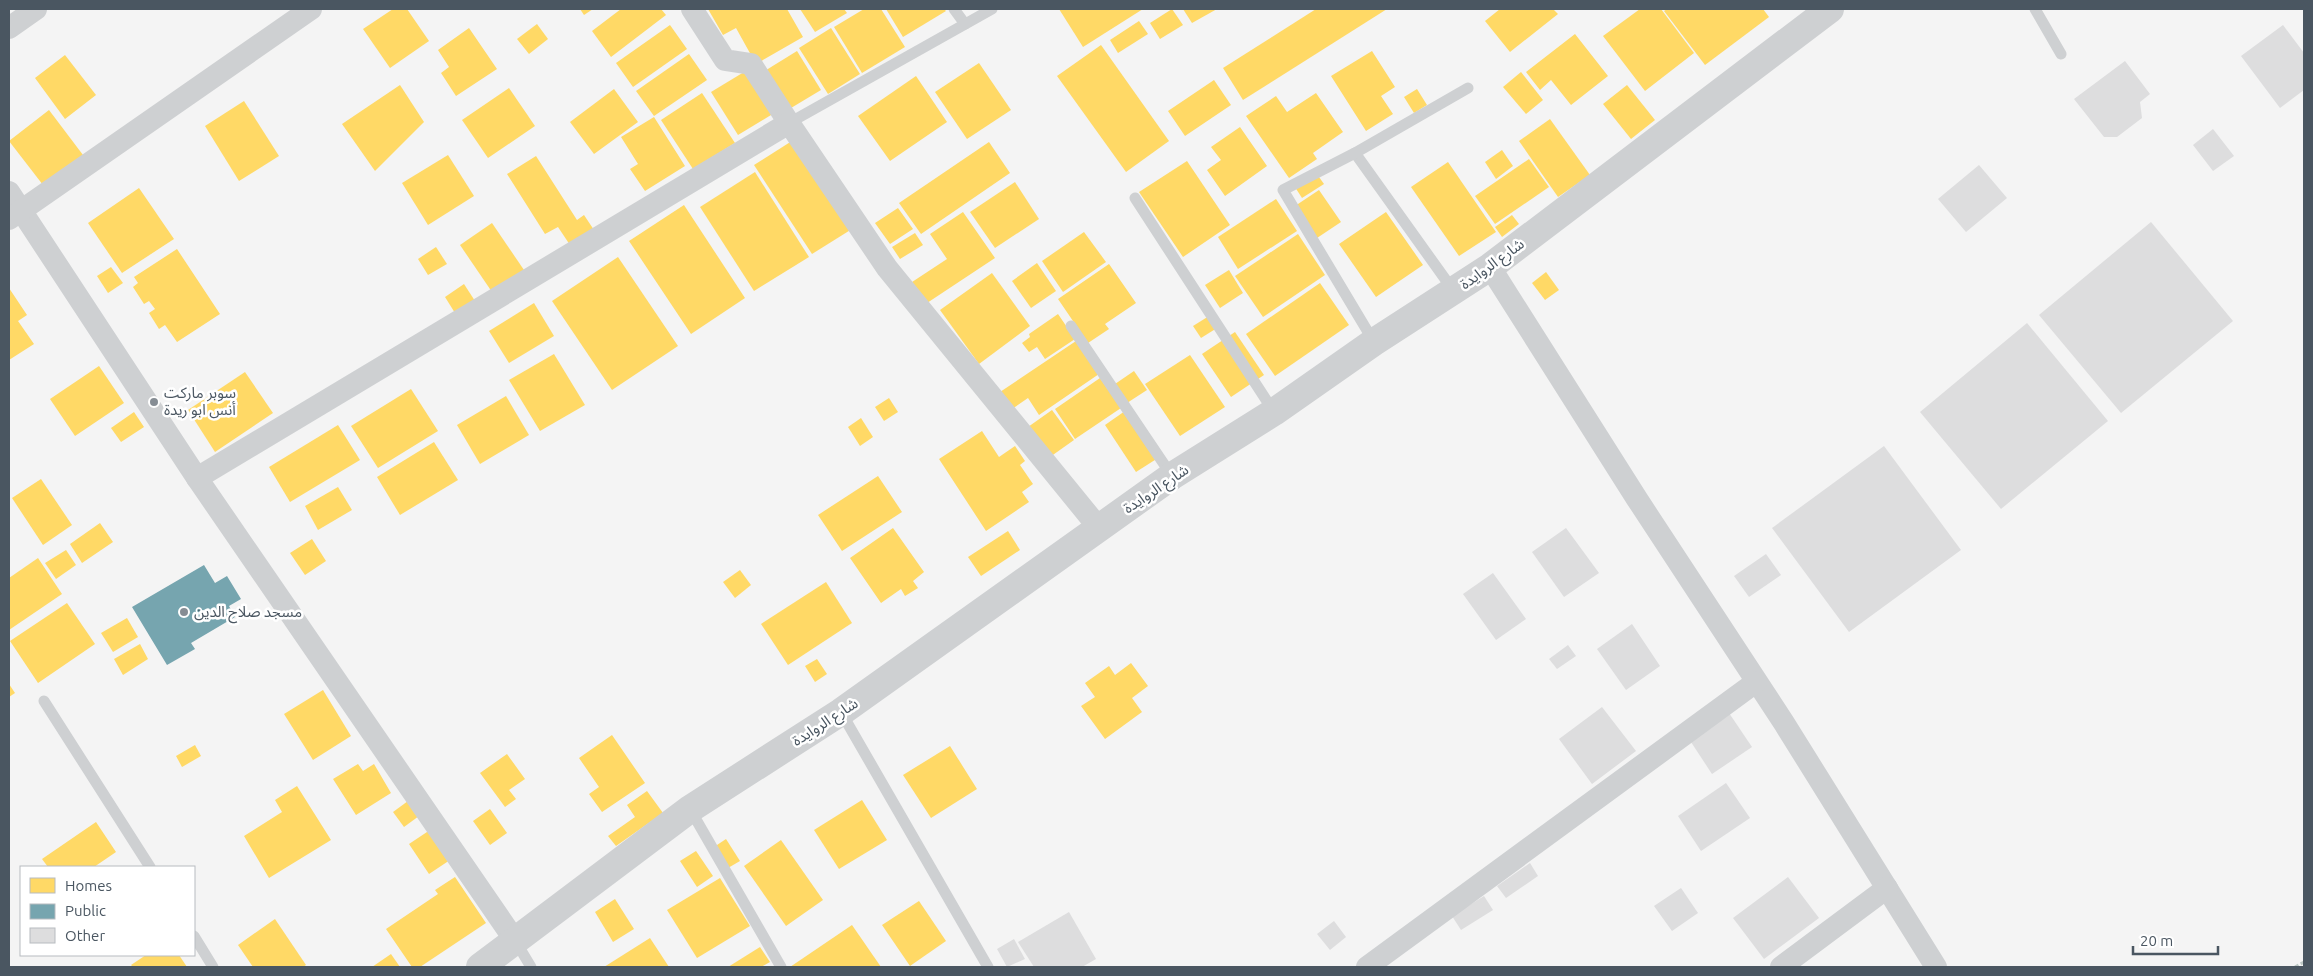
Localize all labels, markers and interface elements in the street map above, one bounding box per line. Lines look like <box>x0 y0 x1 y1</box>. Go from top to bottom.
street label: شارع الروايدة <box>1456 235 1530 296</box>
place label: سوبر ماركت أنس ابو ريدة <box>164 384 236 419</box>
marker: سوبر ماركت أنس ابو ريدة <box>148 396 160 408</box>
street label: شارع الروايدة <box>1120 460 1194 520</box>
place label: مسجد صلاح الدين <box>194 603 302 624</box>
marker: مسجد صلاح الدين <box>178 606 190 618</box>
street label: شارع الروايدة <box>789 694 863 752</box>
legend <box>20 866 195 956</box>
text: Homes <box>65 877 112 894</box>
text: Public <box>65 902 106 919</box>
scale bar <box>2133 924 2218 956</box>
text: Other <box>65 927 105 944</box>
text: 20 m <box>2140 932 2173 949</box>

